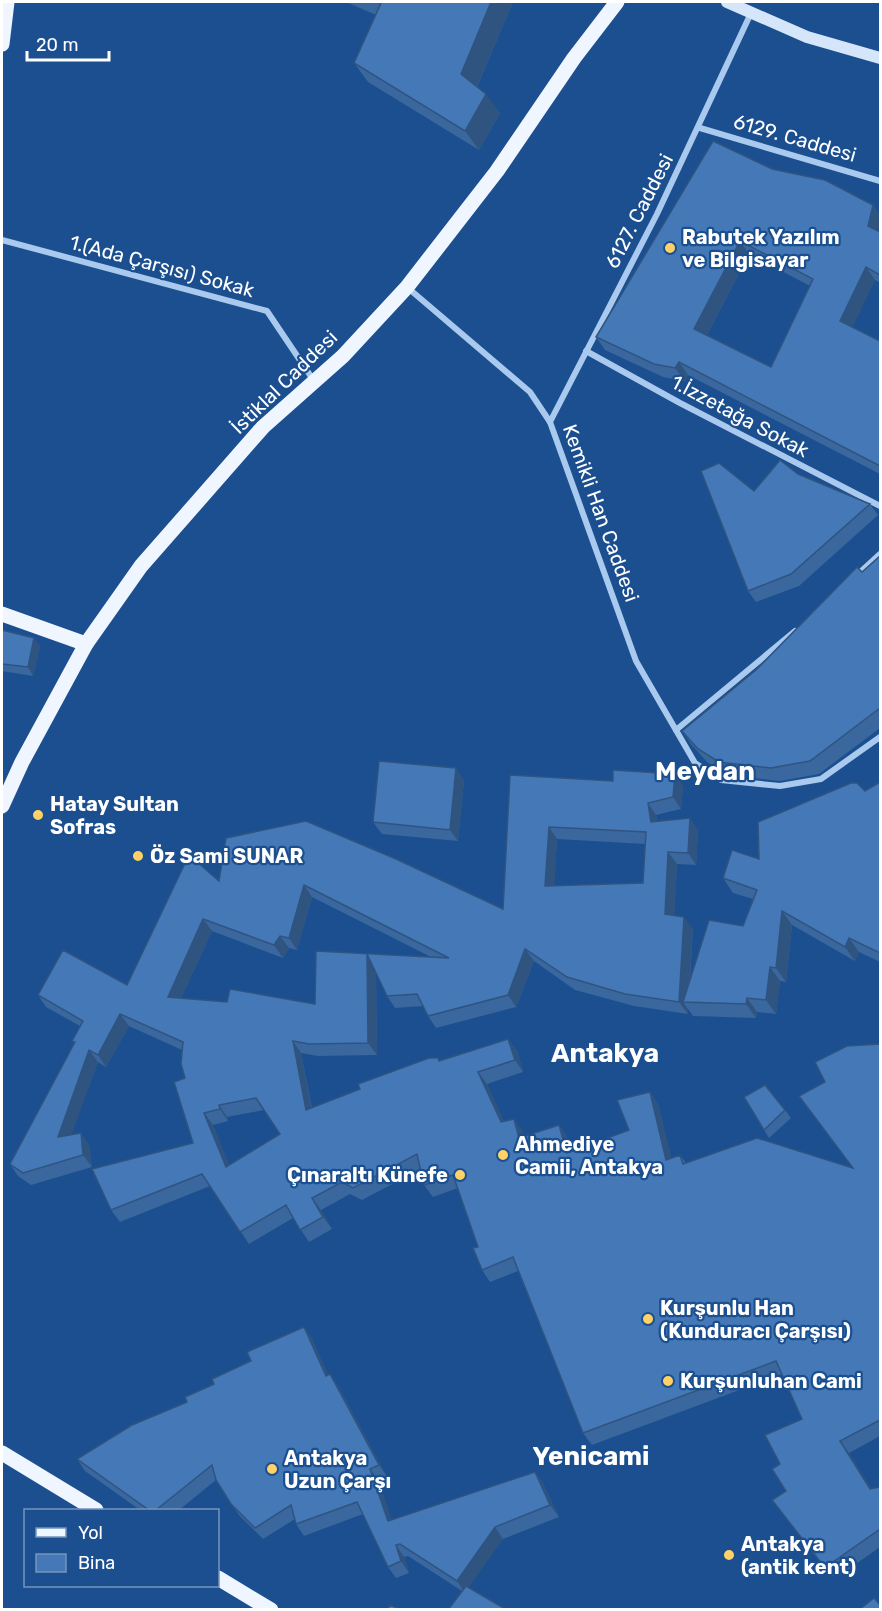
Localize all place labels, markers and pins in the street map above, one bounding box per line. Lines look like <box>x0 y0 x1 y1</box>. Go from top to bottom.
place label: Rabutek Yazılım ve Bilgisayar <box>682 225 840 272</box>
marker: Rabutek Yazılım ve Bilgisayar <box>663 241 677 255</box>
place label: Hatay Sultan Sofras <box>50 792 179 839</box>
marker: Hatay Sultan Sofras <box>31 808 45 822</box>
place label: Öz Sami SUNAR <box>150 844 303 868</box>
marker: Öz Sami SUNAR <box>131 849 145 863</box>
place label: Ahmediye Camii, Antakya <box>515 1132 663 1179</box>
marker: Ahmediye Camii, Antakya <box>496 1148 510 1162</box>
place label: Çınaraltı Künefe <box>287 1163 448 1187</box>
marker: Çınaraltı Künefe <box>453 1168 467 1182</box>
place label: Kurşunlu Han (Kunduracı Çarşısı) <box>660 1296 851 1343</box>
marker: Kurşunlu Han (Kunduracı Çarşısı) <box>641 1312 655 1326</box>
place label: Kurşunluhan Cami <box>680 1369 862 1393</box>
marker: Kurşunluhan Cami <box>661 1374 675 1388</box>
place label: Antakya Uzun Çarşı <box>284 1446 391 1493</box>
marker: Antakya Uzun Çarşı <box>265 1462 279 1476</box>
place label: Antakya (antik kent) <box>741 1532 856 1579</box>
marker: Antakya (antik kent) <box>722 1548 736 1562</box>

